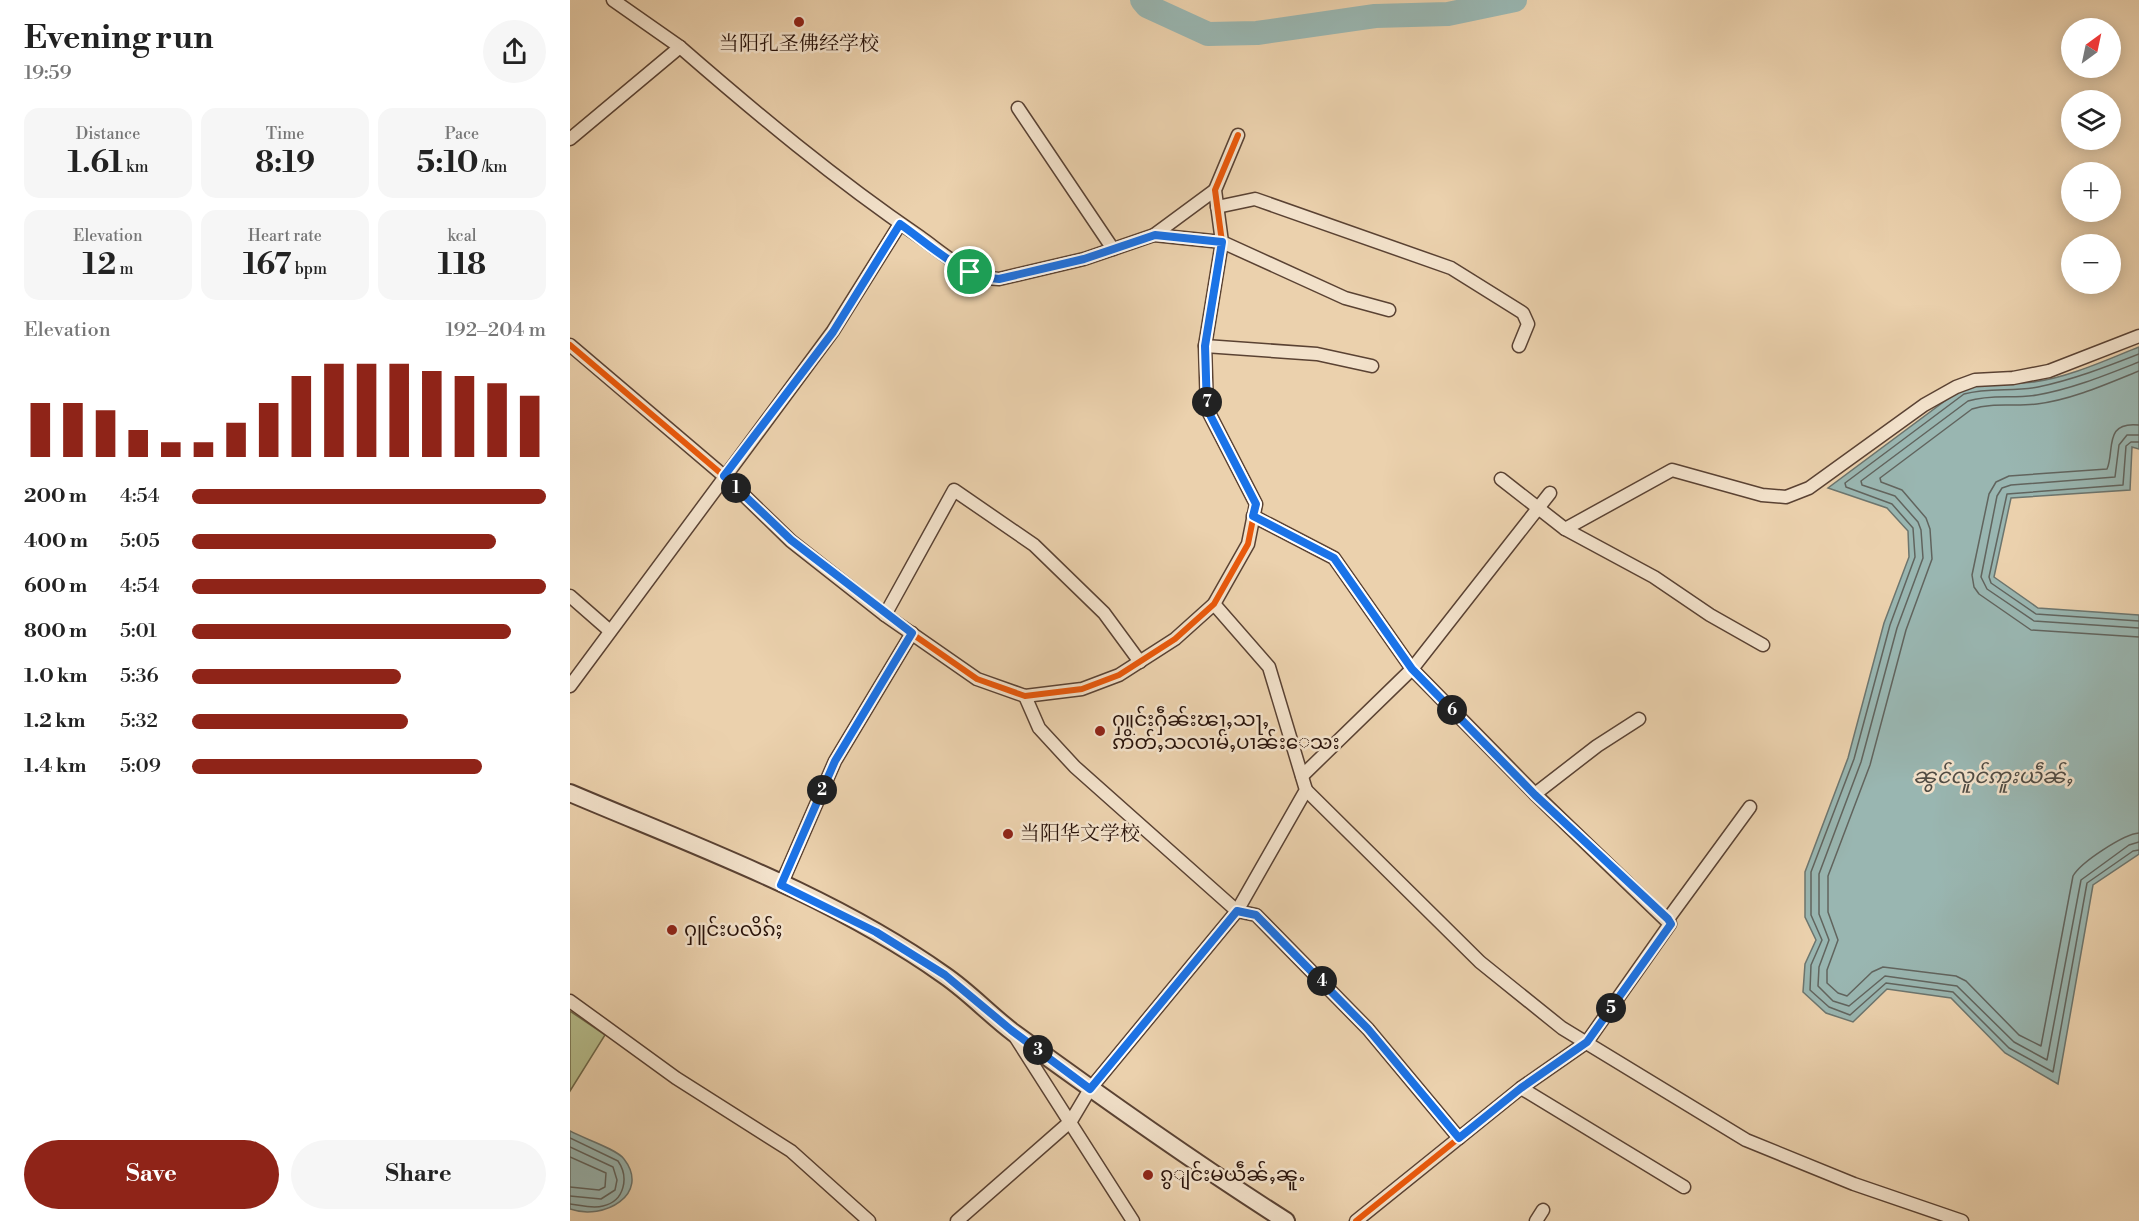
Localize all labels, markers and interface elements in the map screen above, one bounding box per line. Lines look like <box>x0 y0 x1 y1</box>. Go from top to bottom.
marker: 当阳孔圣佛经学校 <box>792 15 806 29</box>
text: Evening run <box>24 18 213 59</box>
north arrow <box>2061 18 2121 78</box>
map controls <box>2061 18 2121 294</box>
button: share <box>483 20 546 83</box>
place label: 当阳孔圣佛经学校 <box>719 32 879 57</box>
text: 19:59 <box>24 61 72 86</box>
button: layers <box>2061 90 2121 150</box>
text: Distance <box>76 124 140 144</box>
text: Time <box>266 124 304 144</box>
text: Pace <box>445 124 479 144</box>
text: 1.61 <box>68 144 123 182</box>
text: 8:19 <box>255 144 315 182</box>
text: 5:10 <box>417 144 479 182</box>
text: km <box>123 157 149 177</box>
text: /km <box>479 157 507 177</box>
button: + <box>2061 162 2121 222</box>
text: Elevation <box>73 226 143 246</box>
text: Heart rate <box>248 226 322 246</box>
text: kcal <box>447 226 477 246</box>
button: − <box>2061 234 2121 294</box>
text: 12 <box>82 246 116 284</box>
text: 167 <box>243 246 291 284</box>
text: 118 <box>438 246 486 284</box>
pin <box>944 246 995 297</box>
icon: arrive <box>953 255 986 288</box>
text: m <box>116 259 134 279</box>
text: bpm <box>291 259 327 279</box>
text: Elevation <box>24 318 111 343</box>
text: 192–204 m <box>446 318 546 343</box>
pin: 7 <box>1192 387 1222 417</box>
text: 7 <box>1202 392 1212 412</box>
pin: 1 <box>721 473 751 503</box>
text: 1 <box>732 478 740 498</box>
text: 200 m <box>24 484 87 509</box>
text: 4:54 <box>120 484 160 509</box>
text: 400 m <box>24 529 88 554</box>
text: 5:05 <box>120 529 160 554</box>
text: 600 m <box>24 574 87 599</box>
text: 4:54 <box>120 574 160 599</box>
text: 800 m <box>24 619 87 644</box>
text: 5:01 <box>120 619 157 644</box>
text: 1.0 km <box>24 664 88 689</box>
text: 5:36 <box>120 664 159 689</box>
pin: 6 <box>1437 695 1467 725</box>
text: 6 <box>1447 700 1457 720</box>
place label: ႁူင်းႁဵၼ်းၽႃႇသႃႇ ဢိတ်ႇသလၢမ်ႇပၢၼ်းေသး <box>1112 705 1340 756</box>
text: 1.2 km <box>24 709 86 734</box>
text: 5:32 <box>120 709 158 734</box>
marker: ႁူင်းႁဵၼ်းၽႃႇသႃႇ ဢိတ်ႇသလၢမ်ႇပၢၼ်းေသး <box>1093 724 1107 738</box>
text: 1.4 km <box>24 754 86 779</box>
text: 5:09 <box>120 754 161 779</box>
water label: ၼွင်လူင်ဢူးယဵၼ်ႇ <box>1913 761 2073 793</box>
pin: 2 <box>807 775 837 805</box>
text: 2 <box>817 780 827 800</box>
place label: 当阳华文学校 <box>1020 822 1140 847</box>
marker: 当阳华文学校 <box>1001 827 1015 841</box>
place label: ႁူင်းပလိၵ်ႈ <box>684 915 783 945</box>
marker: ႁူင်းပလိၵ်ႈ <box>665 923 679 937</box>
pin: 4 <box>1307 966 1337 996</box>
text: 4 <box>1317 971 1327 991</box>
pin: 5 <box>1596 993 1626 1023</box>
text: 5 <box>1606 998 1616 1018</box>
pin: 3 <box>1023 1035 1053 1065</box>
text: 3 <box>1033 1040 1043 1060</box>
button: Save <box>24 1140 279 1209</box>
button: Share <box>291 1140 546 1209</box>
place label: ၵွျင်းမယဵၼ်ႇၼူႉ <box>1160 1160 1305 1191</box>
marker: ၵွျင်းမယဵၼ်ႇၼူႉ <box>1141 1168 1155 1182</box>

